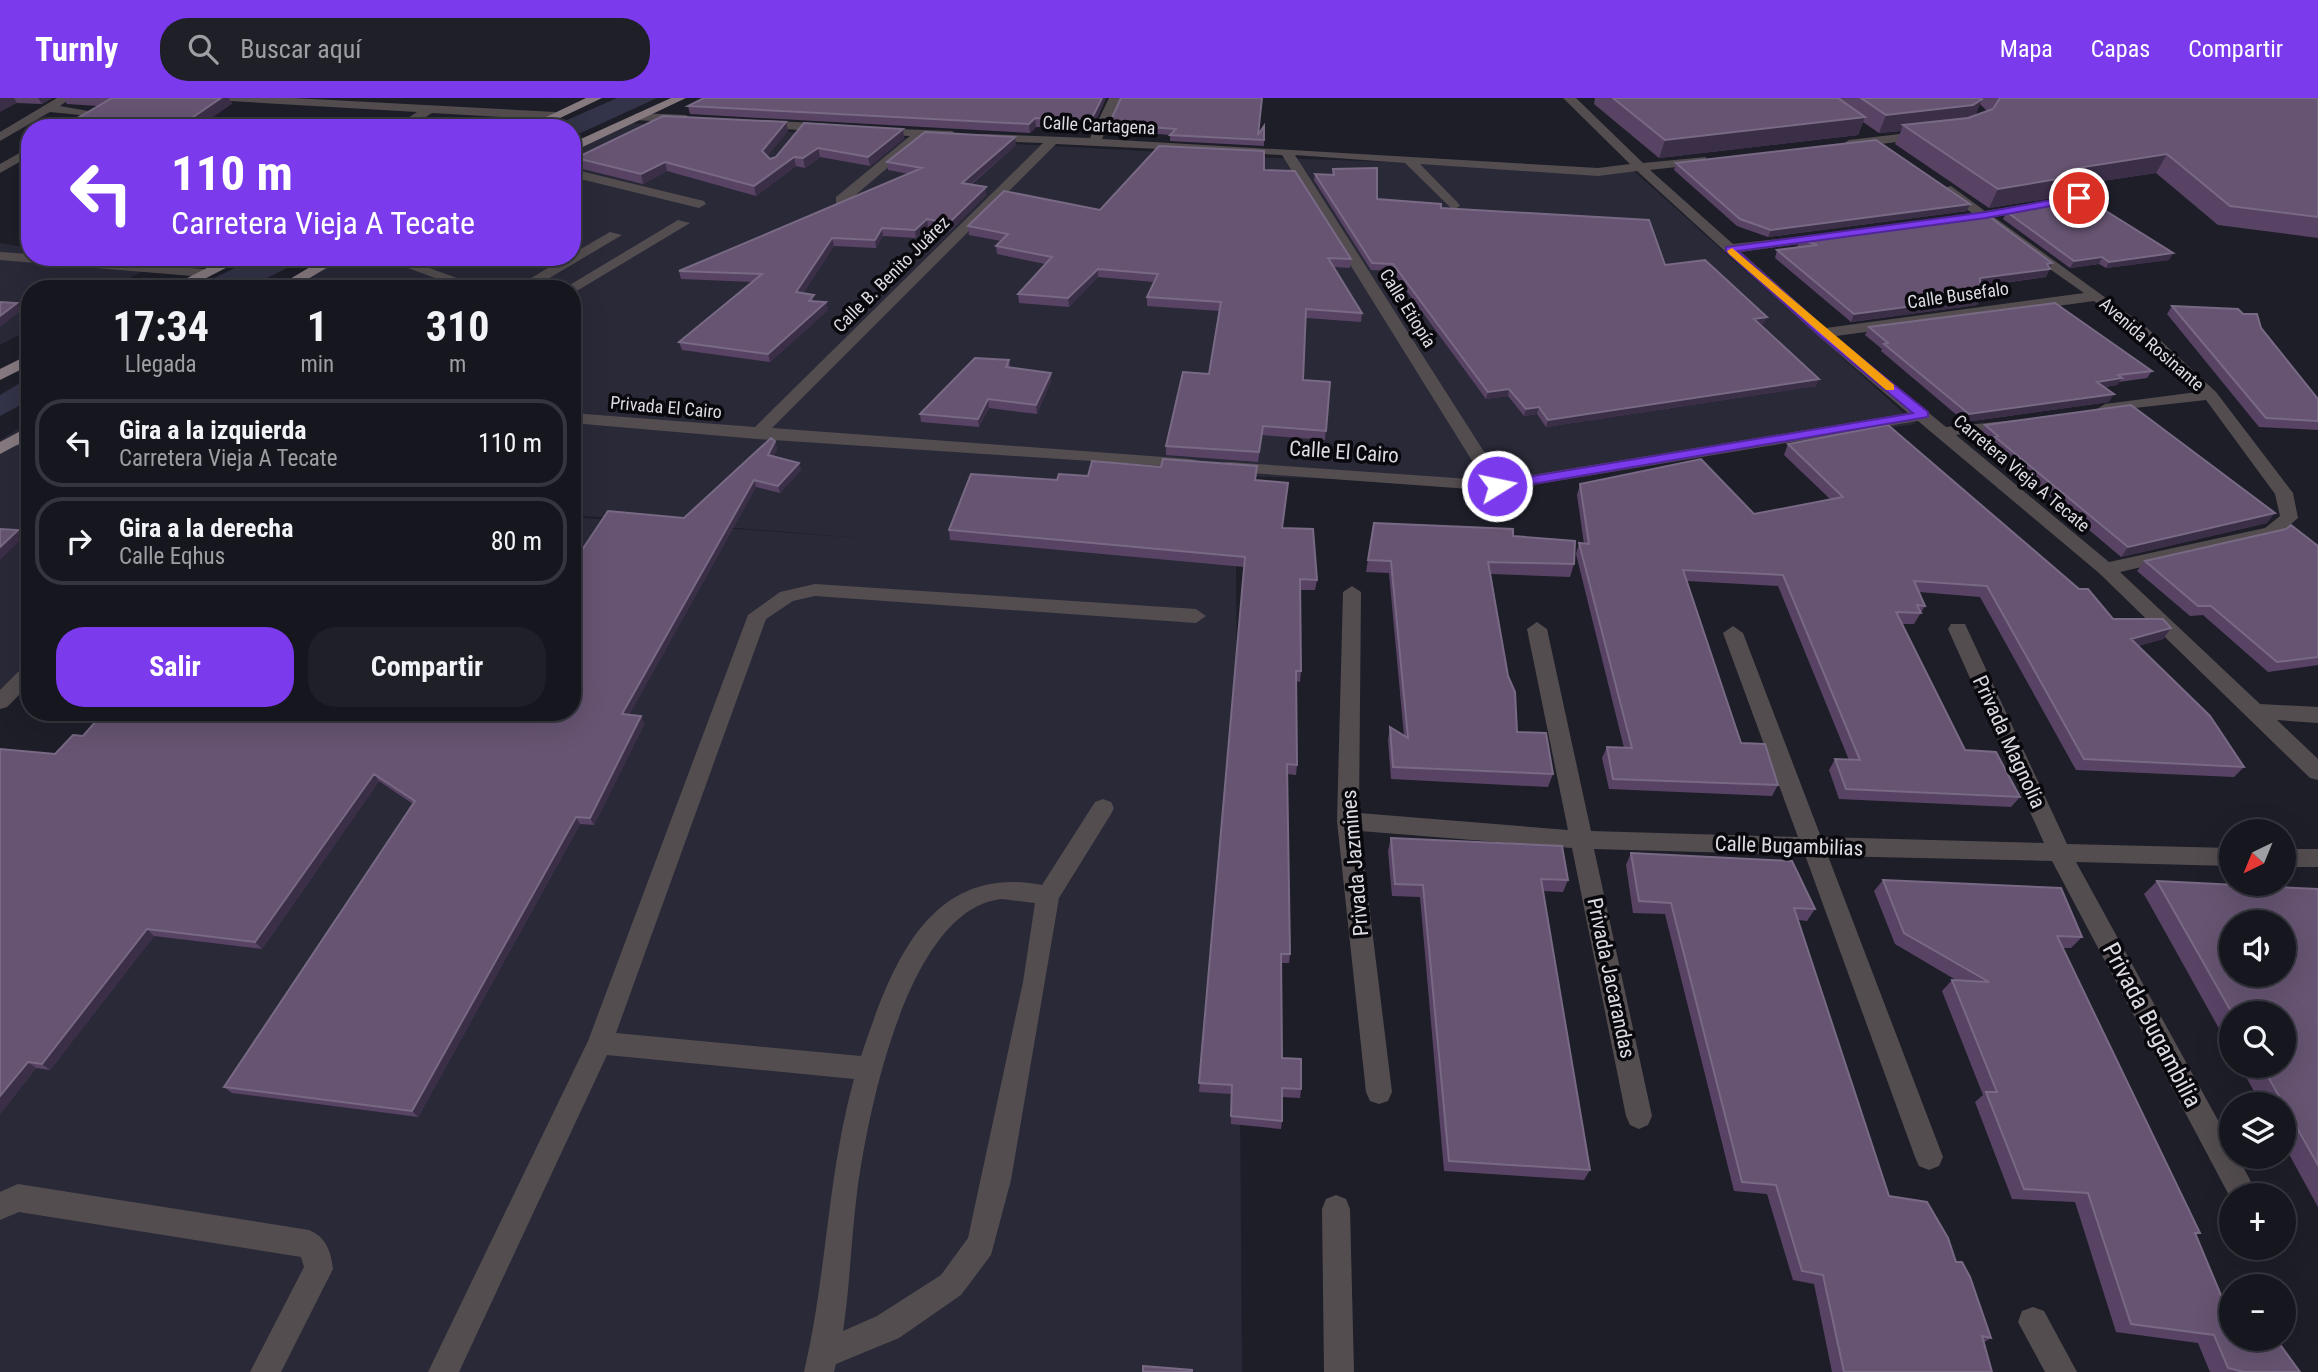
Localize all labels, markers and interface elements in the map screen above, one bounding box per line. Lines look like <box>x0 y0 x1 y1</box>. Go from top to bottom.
search box <box>160 18 650 81</box>
text: Turnly <box>35 30 118 69</box>
icon: search <box>184 30 222 68</box>
text: Buscar aquí <box>240 34 361 64</box>
text: Mapa <box>2000 35 2053 63</box>
text: Capas <box>2091 35 2150 63</box>
text: Compartir <box>2188 35 2283 63</box>
street label: Calle Cartagena <box>1042 112 1156 138</box>
text: 110 m <box>171 145 293 202</box>
icon: left <box>56 147 147 238</box>
pin <box>2049 168 2109 228</box>
icon: arrive <box>2060 179 2098 217</box>
text: Carretera Vieja A Tecate <box>171 204 475 242</box>
street label: Calle B. Benito Juárez <box>829 212 953 336</box>
street label: Calle Etiopía <box>1376 265 1440 351</box>
street label: Calle Busefalo <box>1906 277 2010 313</box>
street label: Avenida Rosinante <box>2096 293 2208 395</box>
text: 17:34 <box>113 302 209 351</box>
text: 1 <box>307 302 328 351</box>
text: 310 <box>426 302 489 351</box>
text: Llegada <box>125 351 197 378</box>
text: min <box>300 351 334 378</box>
text: m <box>449 351 466 378</box>
street label: Privada El Cairo <box>609 392 723 422</box>
street label: Carretera Vieja A Tecate <box>1950 410 2094 536</box>
text: Gira a la izquierda <box>119 415 307 445</box>
icon: left <box>60 424 98 462</box>
text: 110 m <box>478 428 542 458</box>
street label: Calle El Cairo <box>1288 436 1400 468</box>
text: Carretera Vieja A Tecate <box>119 445 337 472</box>
position arrow <box>1460 449 1534 523</box>
text: Gira a la derecha <box>119 513 293 543</box>
icon: right <box>60 522 98 560</box>
text: 80 m <box>491 526 542 556</box>
text: Calle Eqhus <box>119 543 225 570</box>
button: Salir <box>56 627 294 707</box>
button: Compartir <box>308 627 546 707</box>
street label: Privada Magnolia <box>1968 672 2050 812</box>
street label: Privada Jazmines <box>1337 789 1373 937</box>
north arrow <box>2219 819 2296 896</box>
map controls <box>2219 819 2296 1351</box>
street label: Calle Bugambilias <box>1714 831 1864 861</box>
street label: Privada Jacarandas <box>1582 896 1640 1060</box>
button: sound <box>2219 910 2296 987</box>
street label: Privada Bugambilia <box>2097 938 2207 1112</box>
button: search <box>2219 1001 2296 1078</box>
button: layers <box>2219 1092 2296 1169</box>
button: + <box>2219 1183 2296 1260</box>
button: − <box>2219 1274 2296 1351</box>

